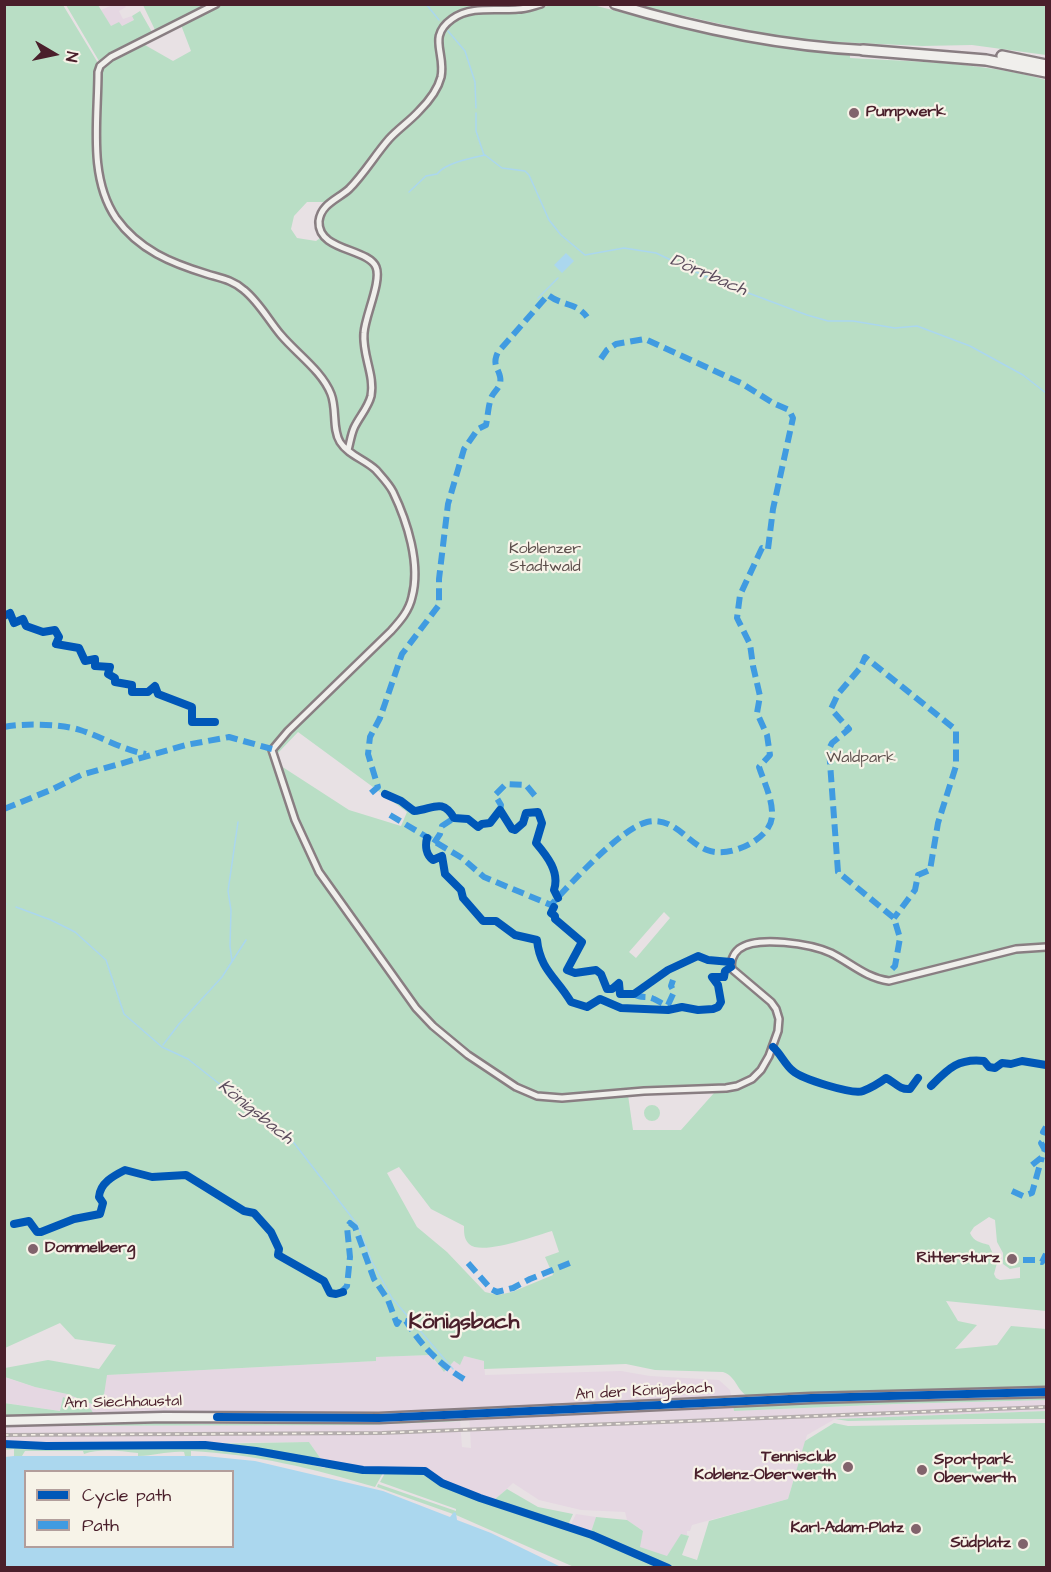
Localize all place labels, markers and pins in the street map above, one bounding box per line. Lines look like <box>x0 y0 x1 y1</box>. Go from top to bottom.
place label: Pumpwerk <box>866 103 946 123</box>
marker: Pumpwerk <box>847 106 861 120</box>
place label: Dommelberg <box>45 1239 135 1259</box>
marker: Dommelberg <box>26 1242 40 1256</box>
place label: Rittersturz <box>916 1249 1000 1269</box>
marker: Rittersturz <box>1005 1252 1019 1266</box>
place label: Tennisclub Koblenz-Oberwerth <box>694 1448 836 1486</box>
place label: Sportpark Oberwerth <box>934 1451 1016 1489</box>
marker: Tennisclub Koblenz-Oberwerth <box>841 1460 855 1474</box>
marker: Sportpark Oberwerth <box>915 1463 929 1477</box>
place label: Karl-Adam-Platz <box>791 1519 904 1539</box>
marker: Karl-Adam-Platz <box>909 1522 923 1536</box>
place label: Südplatz <box>950 1534 1011 1554</box>
marker: Südplatz <box>1016 1537 1030 1551</box>

